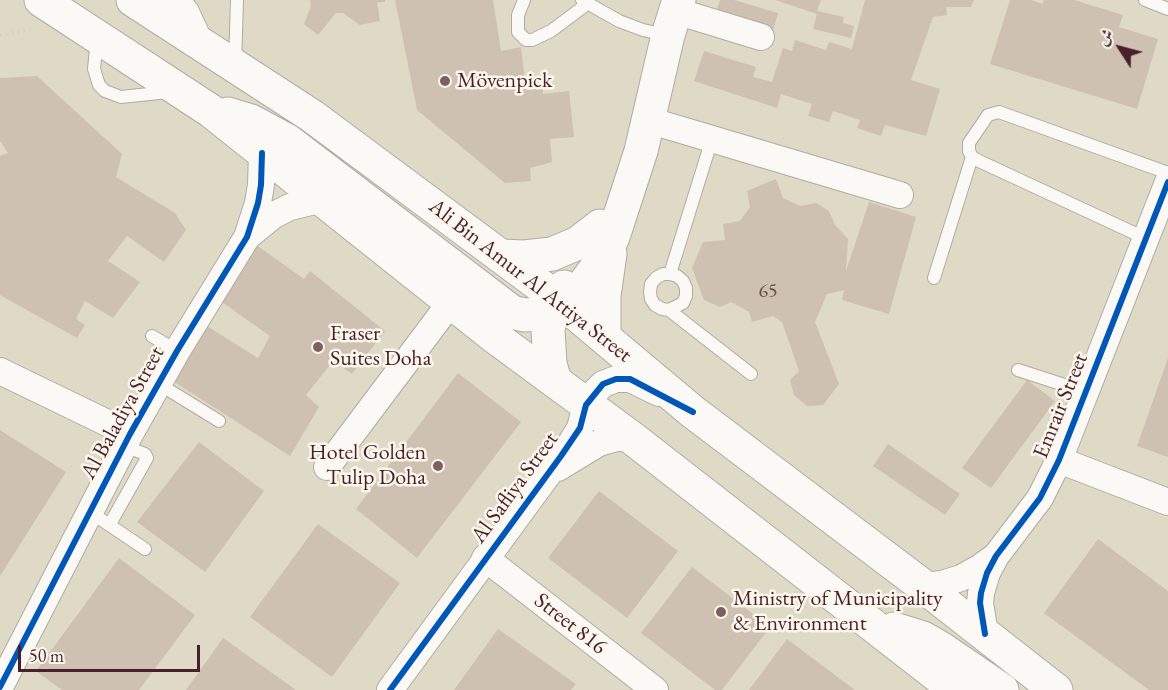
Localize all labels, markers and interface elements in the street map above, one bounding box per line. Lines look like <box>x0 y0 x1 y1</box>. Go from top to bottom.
north arrow <box>1090 18 1150 78</box>
text: ش <box>1092 25 1118 50</box>
place label: Mövenpick <box>457 68 552 94</box>
marker: Mövenpick <box>438 74 452 88</box>
street label: Ali Bin Amur Al Attiya Street <box>423 194 637 368</box>
house number: 65 <box>758 280 778 304</box>
place label: Fraser Suites Doha <box>330 321 431 372</box>
marker: Fraser Suites Doha <box>311 340 325 354</box>
street label: Al Baladiya Street <box>76 342 170 484</box>
street label: Emrair Street <box>1028 350 1094 462</box>
street label: Al Safliya Street <box>466 427 564 549</box>
place label: Hotel Golden Tulip Doha <box>309 440 426 492</box>
marker: Hotel Golden Tulip Doha <box>431 459 445 473</box>
place label: Ministry of Municipality & Environment <box>733 586 943 638</box>
street label: Street 816 <box>529 588 611 660</box>
marker: Ministry of Municipality & Environment <box>714 605 728 619</box>
scale bar <box>21 633 202 671</box>
text: 50 m <box>29 644 64 667</box>

